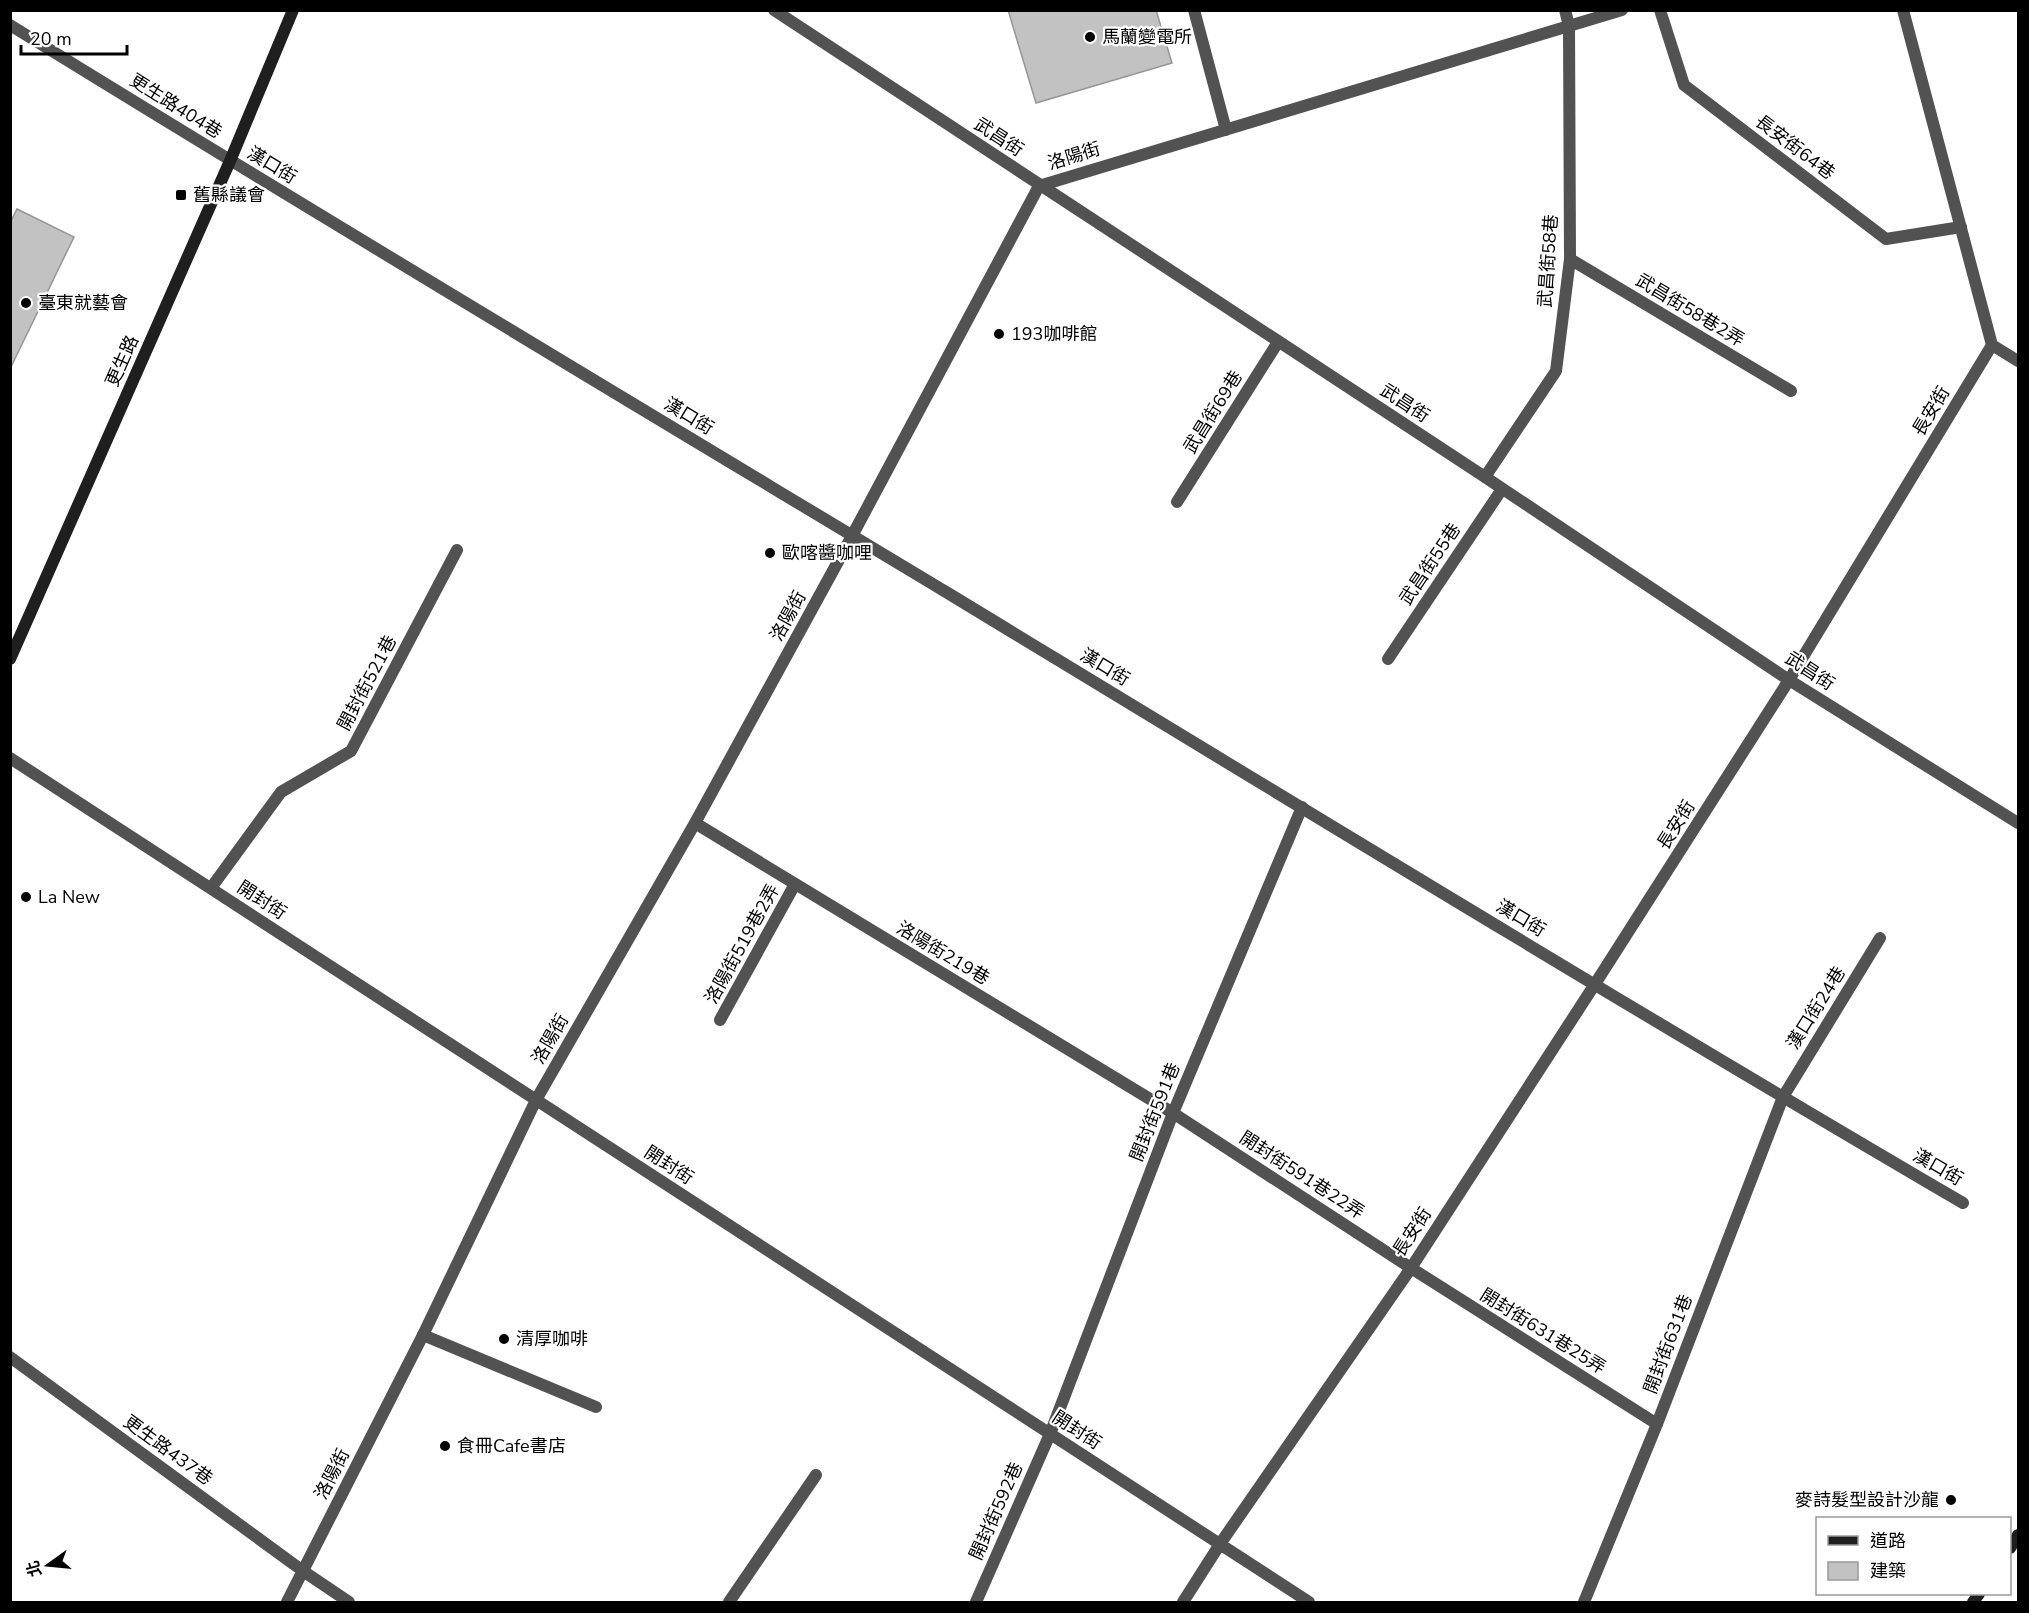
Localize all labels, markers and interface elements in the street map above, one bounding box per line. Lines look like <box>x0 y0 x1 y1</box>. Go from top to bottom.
scale bar <box>21 18 128 56</box>
place label: 馬蘭變電所 <box>1102 25 1192 49</box>
text: 20 m <box>30 27 72 51</box>
marker: 馬蘭變電所 <box>1083 30 1097 44</box>
street label: 更生路404巷 <box>125 68 227 144</box>
street label: 長安街64巷 <box>1750 109 1840 185</box>
street label: 武昌街 <box>970 112 1028 162</box>
street label: 洛陽街 <box>1045 137 1103 175</box>
street label: 漢口街 <box>243 141 301 189</box>
place label: 舊縣議會 <box>193 183 265 207</box>
marker: 舊縣議會 <box>174 188 188 202</box>
street label: 武昌街58巷 <box>1533 213 1563 309</box>
street label: 武昌街58巷2弄 <box>1631 268 1749 352</box>
place label: 臺東就藝會 <box>38 291 128 315</box>
marker: 臺東就藝會 <box>19 296 33 310</box>
place label: 193咖啡館 <box>1011 322 1097 346</box>
marker: 193咖啡館 <box>992 327 1006 341</box>
street label: 更生路 <box>100 331 144 391</box>
street label: 武昌街69巷 <box>1178 366 1248 458</box>
street label: 武昌街 <box>1376 378 1434 428</box>
street label: 長安街 <box>1907 382 1955 440</box>
street label: 漢口街 <box>660 392 718 440</box>
street label: 武昌街55巷 <box>1394 518 1466 610</box>
place label: 歐喀醬咖哩 <box>782 541 872 565</box>
marker: 歐喀醬咖哩 <box>763 546 777 560</box>
street label: 洛陽街 <box>764 587 812 645</box>
street label: 開封街521巷 <box>332 631 402 735</box>
street label: 漢口街 <box>1076 643 1134 691</box>
street label: 武昌街 <box>1781 646 1839 696</box>
street label: 長安街 <box>1652 796 1700 854</box>
street label: 開封街 <box>233 875 291 925</box>
street label: 洛陽街519巷2弄 <box>699 880 785 1008</box>
place label: La New <box>38 885 100 909</box>
marker: La New <box>19 890 33 904</box>
street label: 漢口街 <box>1492 894 1550 942</box>
street label: 洛陽街219巷 <box>892 916 994 990</box>
street label: 漢口街24巷 <box>1781 962 1851 1054</box>
street label: 洛陽街 <box>526 1010 574 1068</box>
street label: 開封街591巷 <box>1124 1059 1186 1165</box>
street label: 開封街591巷22弄 <box>1235 1126 1369 1224</box>
street label: 開封街 <box>640 1140 698 1190</box>
street label: 漢口街 <box>1909 1143 1967 1191</box>
street label: 長安街 <box>1387 1203 1437 1261</box>
street label: 開封街631巷25弄 <box>1476 1283 1610 1379</box>
street label: 開封街631巷 <box>1638 1291 1698 1397</box>
place label: 清厚咖啡 <box>516 1327 588 1351</box>
marker: 清厚咖啡 <box>497 1332 511 1346</box>
street label: 開封街 <box>1048 1405 1106 1455</box>
street label: 更生路437巷 <box>119 1410 217 1490</box>
place label: 食冊Cafe書店 <box>457 1434 566 1458</box>
marker: 食冊Cafe書店 <box>438 1439 452 1453</box>
street label: 洛陽街 <box>309 1444 355 1504</box>
street label: 開封街592巷 <box>964 1458 1028 1564</box>
place label: 麥詩髮型設計沙龍 <box>1795 1488 1939 1512</box>
marker: 麥詩髮型設計沙龍 <box>1944 1493 1958 1507</box>
legend <box>1816 1517 2011 1595</box>
text: 道路 <box>1870 1529 1906 1553</box>
north arrow <box>18 1535 78 1595</box>
text: 北 <box>22 1558 47 1579</box>
text: 建築 <box>1870 1559 1906 1583</box>

